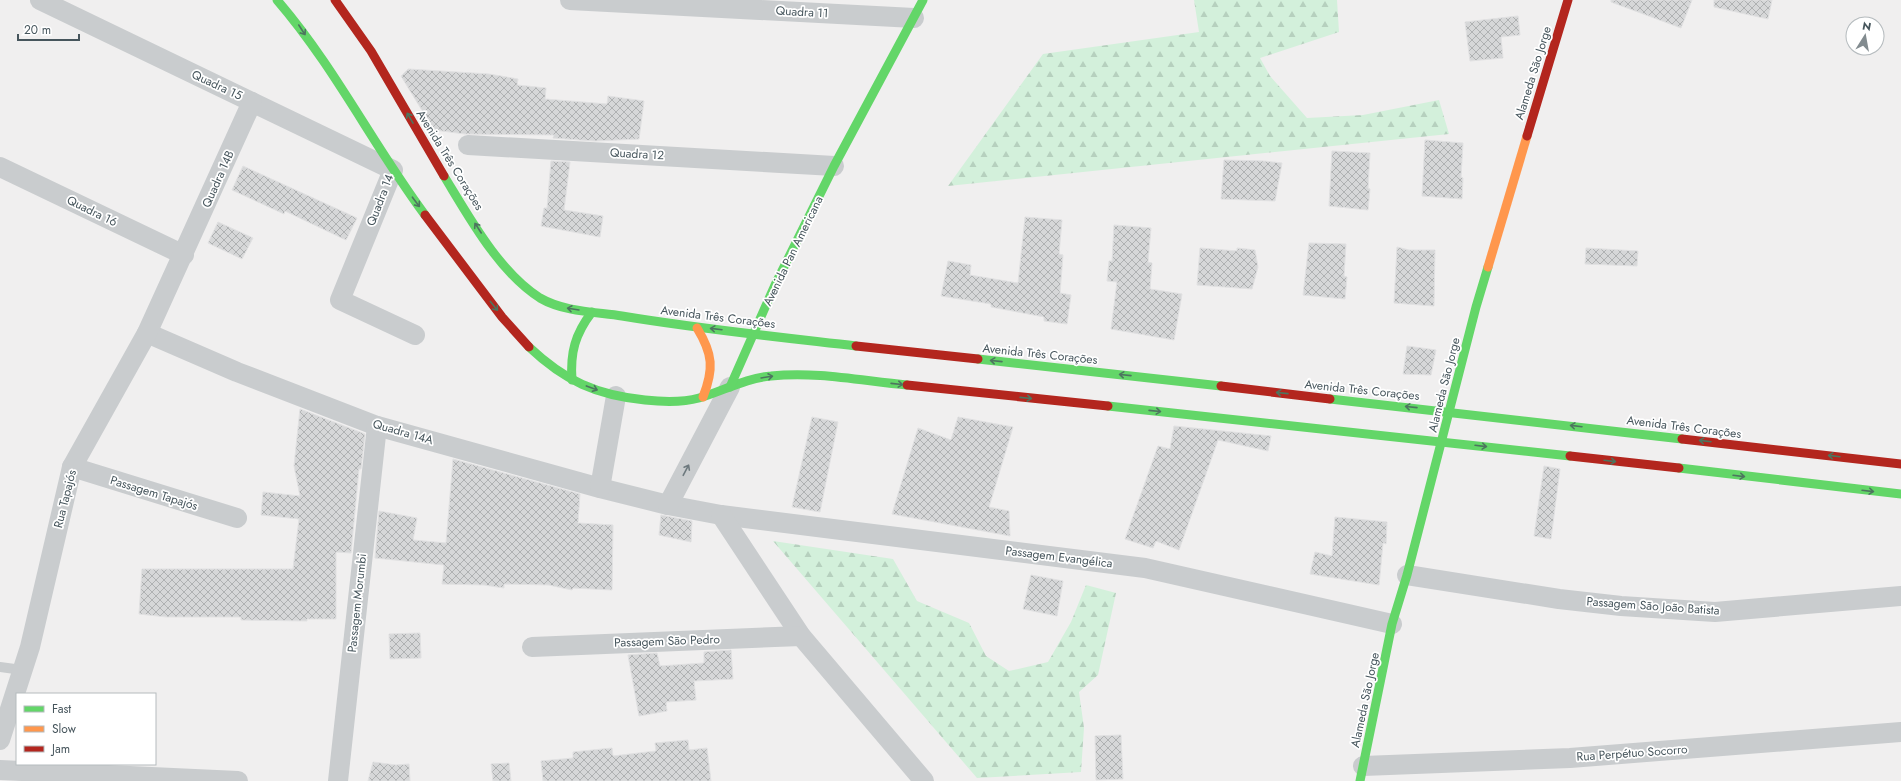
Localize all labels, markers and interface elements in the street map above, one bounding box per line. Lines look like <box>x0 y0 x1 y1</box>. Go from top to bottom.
street label: Quadra 11 <box>775 2 829 22</box>
scale bar <box>18 16 79 42</box>
north arrow <box>1845 16 1885 56</box>
text: N <box>1861 17 1873 35</box>
text: 20 m <box>24 21 51 39</box>
one-way arrow <box>298 24 306 35</box>
street label: Alameda São Jorge <box>1510 24 1556 122</box>
street label: Quadra 15 <box>189 65 245 105</box>
street label: Avenida Três Corações <box>412 106 488 214</box>
one-way arrow <box>405 112 413 124</box>
street label: Quadra 12 <box>610 144 665 164</box>
street label: Quadra 14B <box>197 147 239 211</box>
street label: Quadra 14 <box>362 171 398 229</box>
street label: Quadra 16 <box>64 191 120 231</box>
street label: Avenida Pan Americana <box>759 193 828 309</box>
one-way arrow <box>412 196 420 207</box>
one-way arrow <box>474 223 482 234</box>
one-way arrow <box>490 300 499 311</box>
street label: Avenida Três Corações <box>660 301 777 333</box>
one-way arrow <box>567 305 580 313</box>
one-way arrow <box>709 325 722 333</box>
street label: Alameda São Jorge <box>1424 336 1464 434</box>
street label: Avenida Três Corações <box>982 339 1098 369</box>
one-way arrow <box>990 357 1003 365</box>
one-way arrow <box>1119 372 1132 379</box>
one-way arrow <box>760 373 773 381</box>
street label: Avenida Três Corações <box>1304 375 1420 405</box>
one-way arrow <box>890 380 903 388</box>
one-way arrow <box>585 385 597 393</box>
one-way arrow <box>1276 389 1289 397</box>
one-way arrow <box>1019 394 1032 401</box>
one-way arrow <box>1405 403 1418 411</box>
one-way arrow <box>1148 407 1161 415</box>
street label: Avenida Três Corações <box>1626 411 1743 443</box>
street label: Quadra 14A <box>371 415 435 449</box>
one-way arrow <box>1570 422 1583 430</box>
one-way arrow <box>1699 438 1712 445</box>
one-way arrow <box>1474 442 1487 450</box>
one-way arrow <box>1828 453 1841 460</box>
one-way arrow <box>1603 457 1616 465</box>
one-way arrow <box>683 465 690 477</box>
street label: Rua Tapajós <box>49 468 81 530</box>
street label: Passagem Tapajós <box>108 471 200 515</box>
one-way arrow <box>1732 472 1745 480</box>
one-way arrow <box>1861 487 1874 495</box>
street label: Passagem Evangélica <box>1004 541 1114 573</box>
street label: Passagem Morumbi <box>343 553 371 653</box>
street label: Passagem São João Batista <box>1586 592 1720 620</box>
street label: Passagem São Pedro <box>614 630 721 652</box>
street label: Alameda São Jorge <box>1346 651 1384 749</box>
legend <box>16 693 156 765</box>
text: Fast <box>52 700 71 718</box>
text: Slow <box>52 720 77 738</box>
text: Jam <box>50 740 70 758</box>
street label: Rua Perpétuo Socorro <box>1576 740 1689 766</box>

